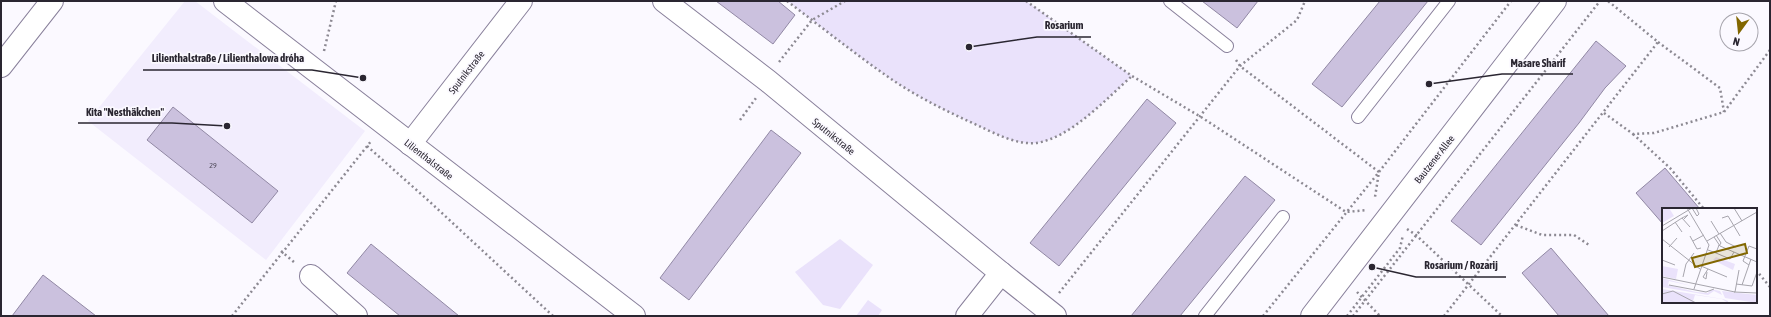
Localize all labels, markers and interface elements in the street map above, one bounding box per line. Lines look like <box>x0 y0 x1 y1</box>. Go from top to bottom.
north arrow <box>1719 12 1759 52</box>
callout: Rosarium <box>1037 14 1091 37</box>
text: Rosarium <box>1045 19 1083 31</box>
text: N <box>1732 35 1741 48</box>
callout: Lilienthalstraße / Lilienthalowa dróha <box>143 47 312 70</box>
street label: Sputnikstraße <box>446 48 487 96</box>
callout: Masare Sharif <box>1502 51 1573 74</box>
text: Lilienthalstraße / Lilienthalowa dróha <box>152 52 304 64</box>
text: Masare Sharif <box>1510 57 1567 69</box>
callout: Kita "Nesthäkchen" <box>78 100 172 123</box>
text: Kita "Nesthäkchen" <box>86 106 164 118</box>
street label: Sputnikstraße <box>810 116 857 157</box>
street label: Bautzener Allee <box>1412 133 1457 186</box>
street label: Lilienthalstraße <box>402 137 456 182</box>
house number: 29 <box>209 161 217 170</box>
inset map <box>1662 208 1757 303</box>
callout: Rosarium / Rozarij <box>1416 254 1506 277</box>
text: Rosarium / Rozarij <box>1424 259 1498 271</box>

